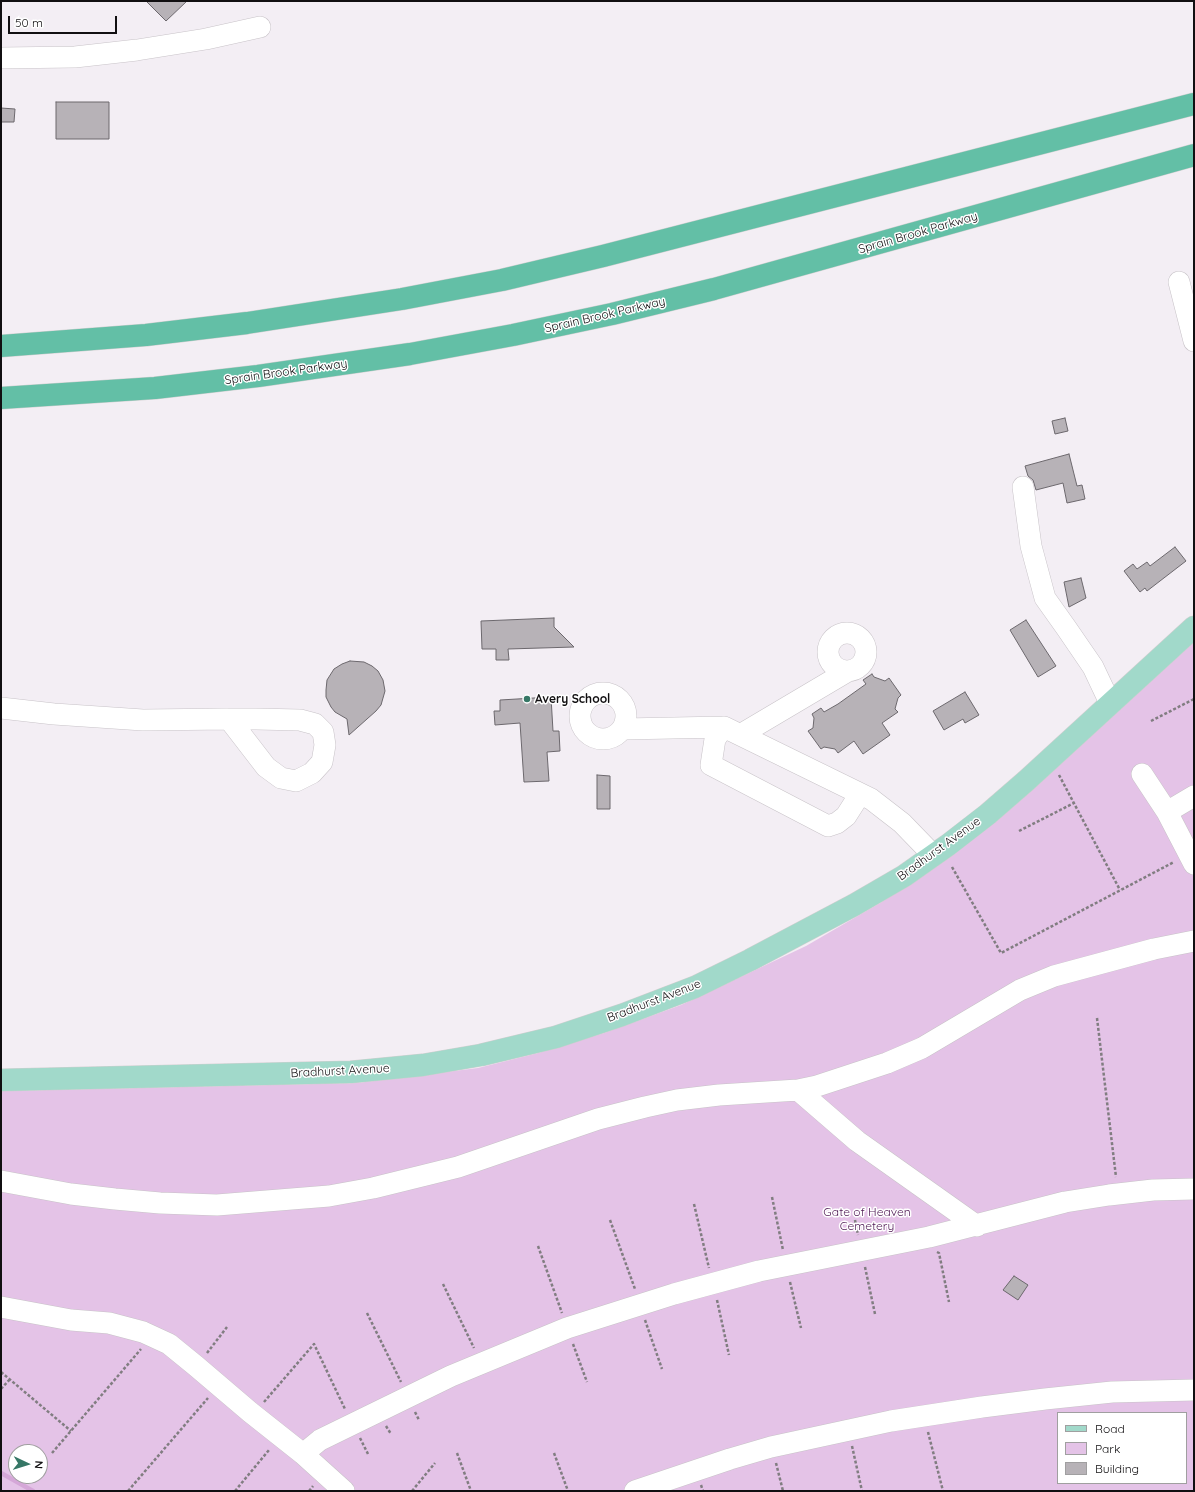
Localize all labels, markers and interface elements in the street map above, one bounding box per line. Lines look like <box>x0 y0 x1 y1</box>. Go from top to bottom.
scale bar <box>10 8 119 34</box>
text: 50 m <box>15 15 43 30</box>
street label: Sprain Brook Parkway <box>857 209 979 257</box>
street label: Sprain Brook Parkway <box>543 294 667 336</box>
street label: Sprain Brook Parkway <box>224 356 348 388</box>
place label: Avery School <box>535 692 610 706</box>
marker: Avery School <box>522 694 532 704</box>
street label: Bradhurst Avenue <box>895 814 983 884</box>
street label: Bradhurst Avenue <box>605 977 703 1025</box>
street label: Bradhurst Avenue <box>290 1061 390 1081</box>
park label: Gate of Heaven Cemetery <box>823 1205 911 1233</box>
legend <box>1057 1412 1187 1484</box>
text: Road <box>1095 1421 1125 1436</box>
text: Park <box>1095 1441 1120 1456</box>
north arrow <box>8 1444 48 1484</box>
text: N <box>32 1460 46 1469</box>
text: Building <box>1095 1461 1139 1476</box>

